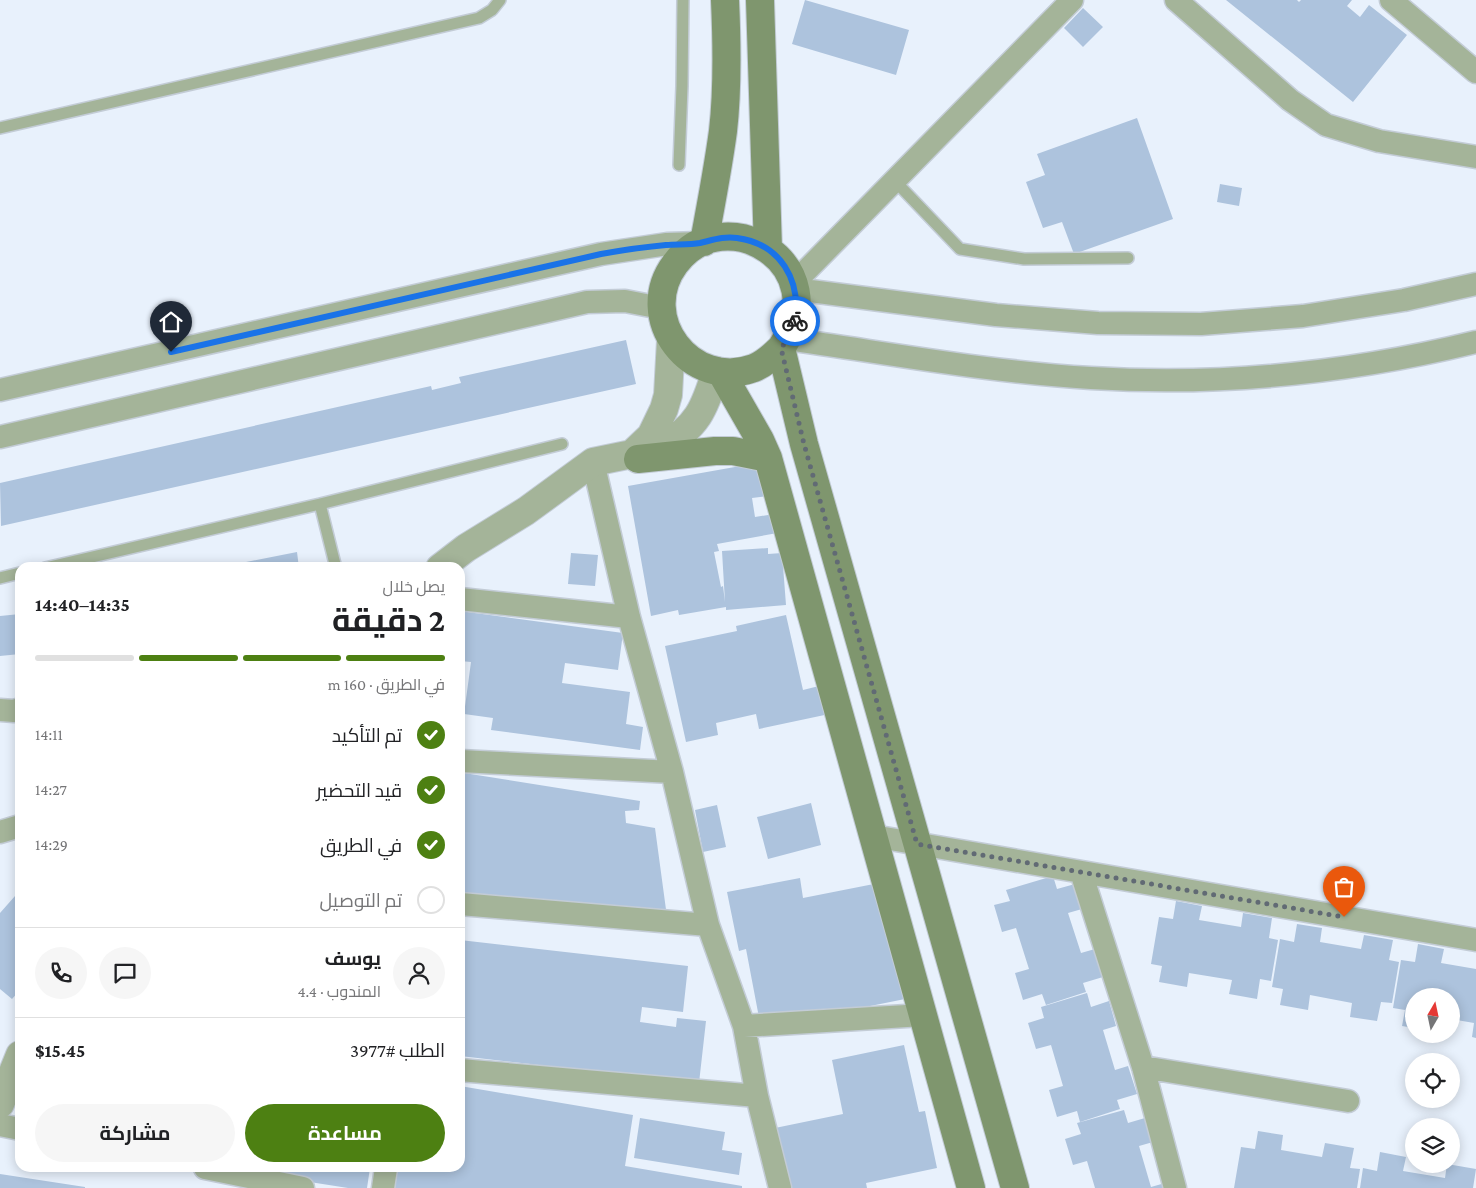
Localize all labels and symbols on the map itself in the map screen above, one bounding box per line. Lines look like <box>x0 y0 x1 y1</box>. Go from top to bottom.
courier <box>770 296 820 346</box>
pin <box>150 301 192 352</box>
pin <box>1323 866 1365 917</box>
north arrow <box>1405 988 1460 1042</box>

